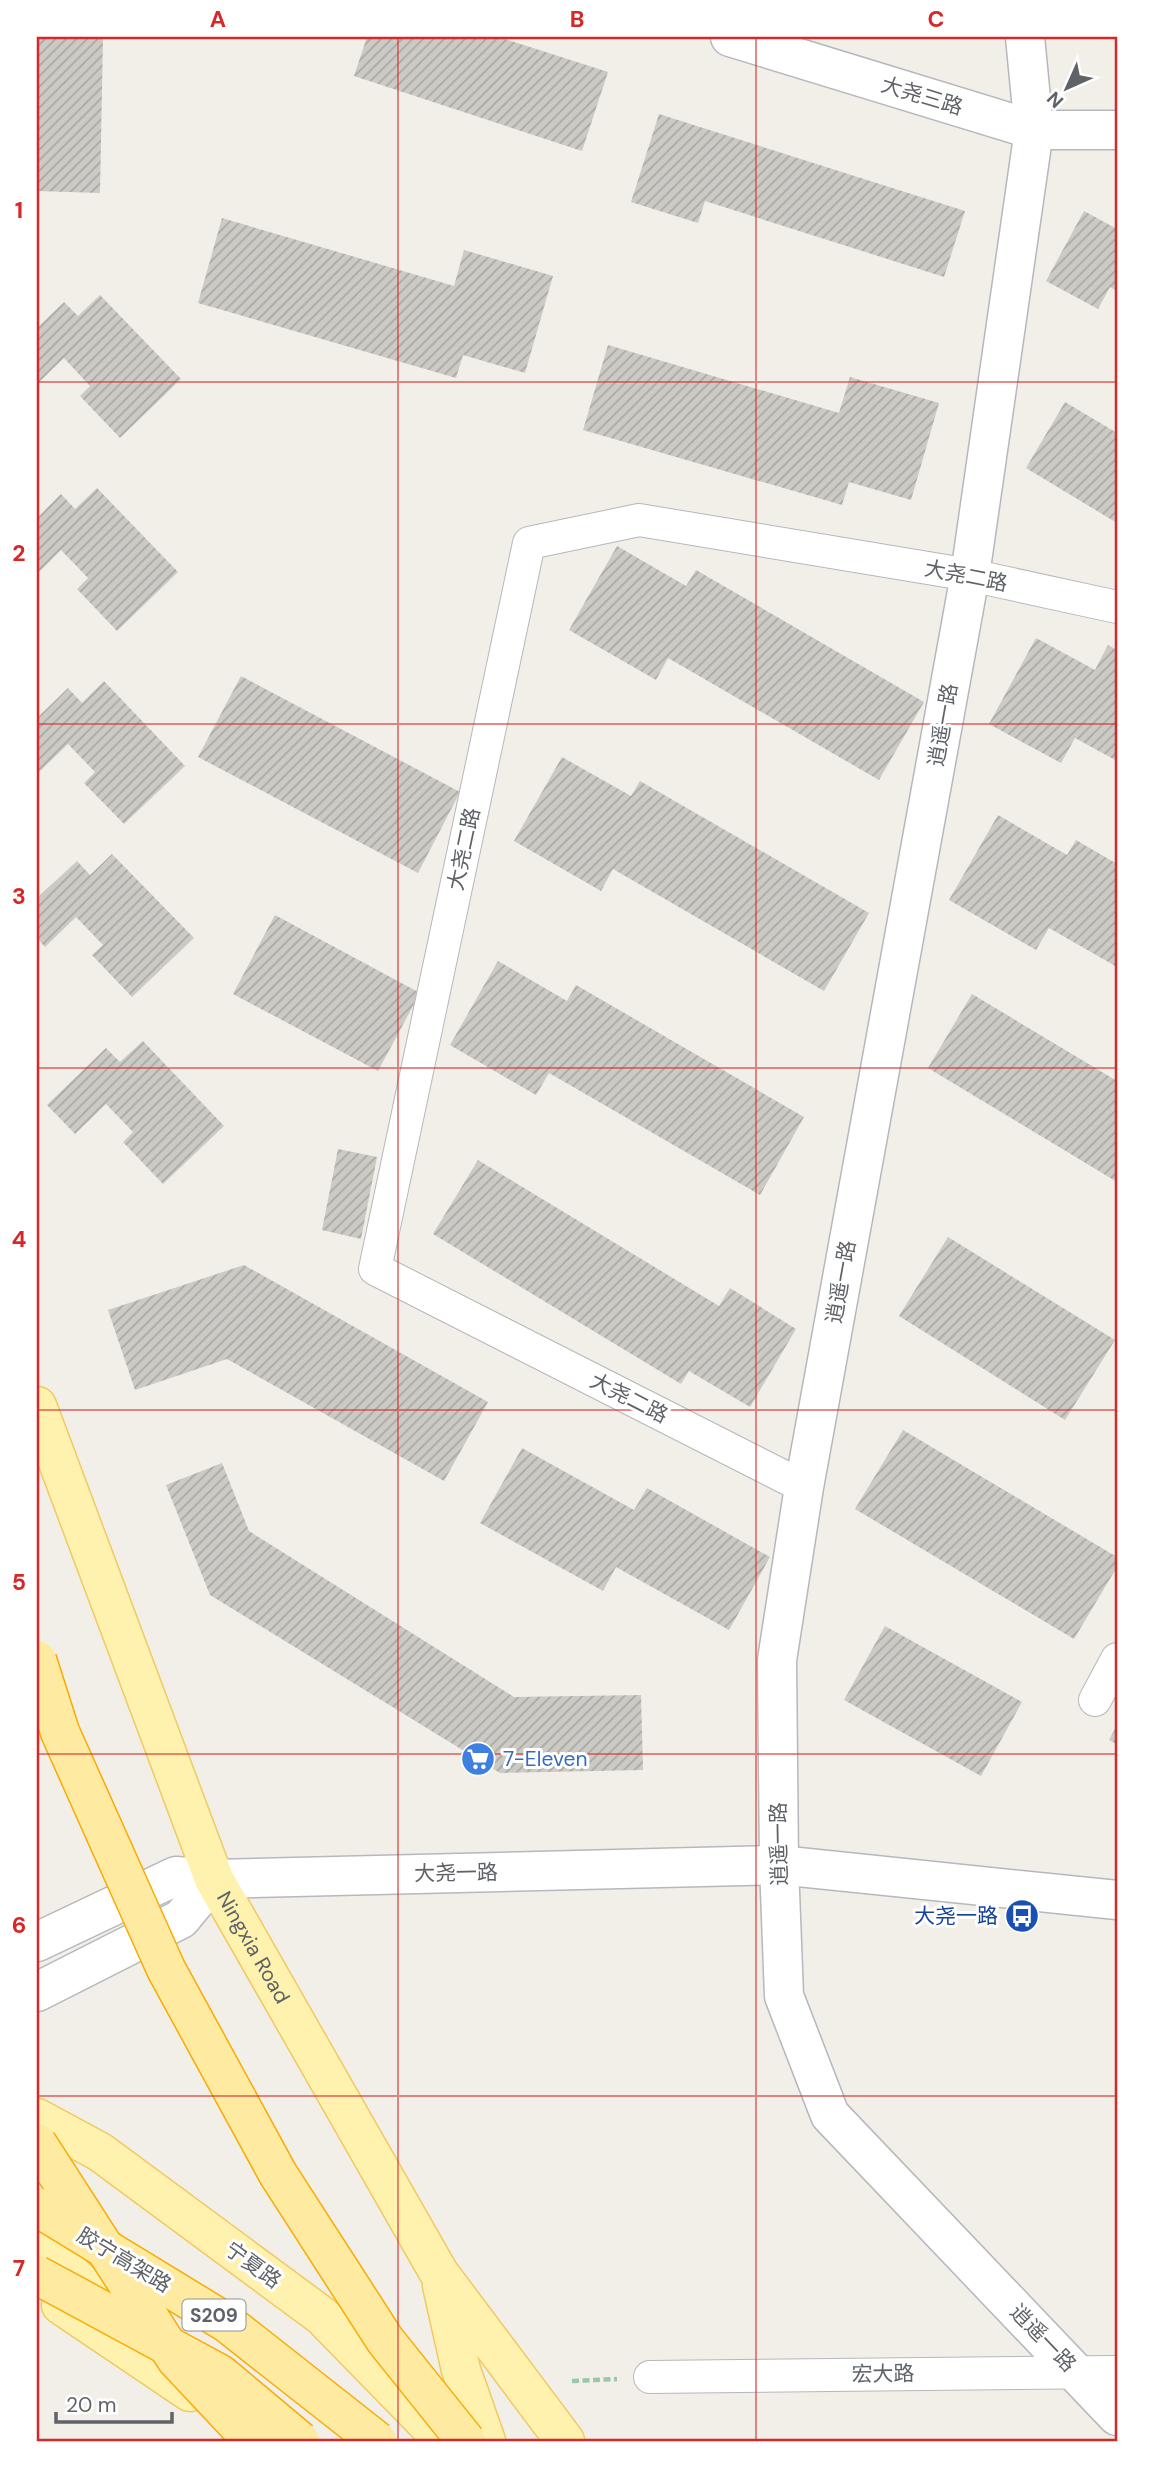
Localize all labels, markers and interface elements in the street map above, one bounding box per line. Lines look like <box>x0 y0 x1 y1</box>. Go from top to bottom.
text: A <box>210 4 226 34</box>
text: B <box>570 4 584 34</box>
text: C <box>928 4 944 34</box>
north arrow <box>1032 52 1102 122</box>
street label: 大尧三路 <box>878 70 966 122</box>
text: N <box>1042 86 1069 113</box>
text: 1 <box>15 195 23 225</box>
text: 2 <box>12 538 26 568</box>
street label: 大尧二路 <box>922 554 1010 598</box>
street label: 逍遥一路 <box>922 681 964 769</box>
street label: 大尧二路 <box>442 805 486 893</box>
text: 3 <box>12 881 26 911</box>
text: 4 <box>12 1224 27 1254</box>
street label: 逍遥一路 <box>820 1238 862 1326</box>
street label: 大尧二路 <box>585 1366 673 1430</box>
text: 5 <box>12 1567 26 1597</box>
supermarket icon: 7-Eleven <box>459 1740 497 1778</box>
place label: 7-Eleven <box>503 1745 587 1773</box>
street label: 逍遥一路 <box>764 1802 794 1886</box>
street label: 大尧一路 <box>414 1858 498 1888</box>
street label: Ningxia Road <box>210 1886 296 2009</box>
bus stop icon: 大尧一路 <box>1003 1897 1041 1935</box>
place label: 大尧一路 <box>914 1902 998 1930</box>
text: 6 <box>12 1910 26 1940</box>
street label: 胶宁高架路 <box>72 2221 176 2299</box>
street label: 宁夏路 <box>219 2235 287 2295</box>
text: 7 <box>13 2253 25 2283</box>
street label: 逍遥一路 <box>1004 2298 1082 2378</box>
road number: S209 <box>182 2300 246 2330</box>
street label: 宏大路 <box>851 2359 915 2389</box>
scale bar <box>56 2380 172 2424</box>
text: 20 m <box>66 2391 117 2419</box>

